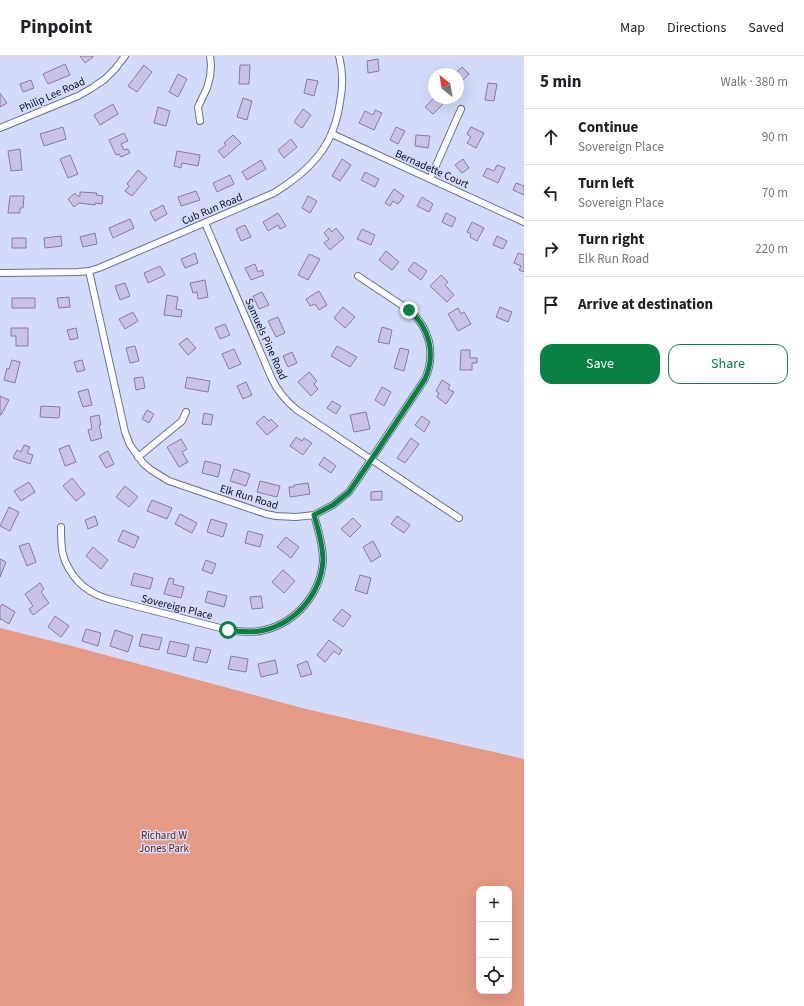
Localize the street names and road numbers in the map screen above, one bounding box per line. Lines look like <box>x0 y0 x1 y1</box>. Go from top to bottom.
street label: Philip Lee Road <box>17 74 87 116</box>
street label: Bernadette Court <box>393 146 471 192</box>
street label: Cub Run Road <box>179 189 245 229</box>
street label: Samuels Pine Road <box>241 296 291 382</box>
street label: Elk Run Road <box>218 481 280 513</box>
street label: Sovereign Place <box>140 591 215 623</box>

